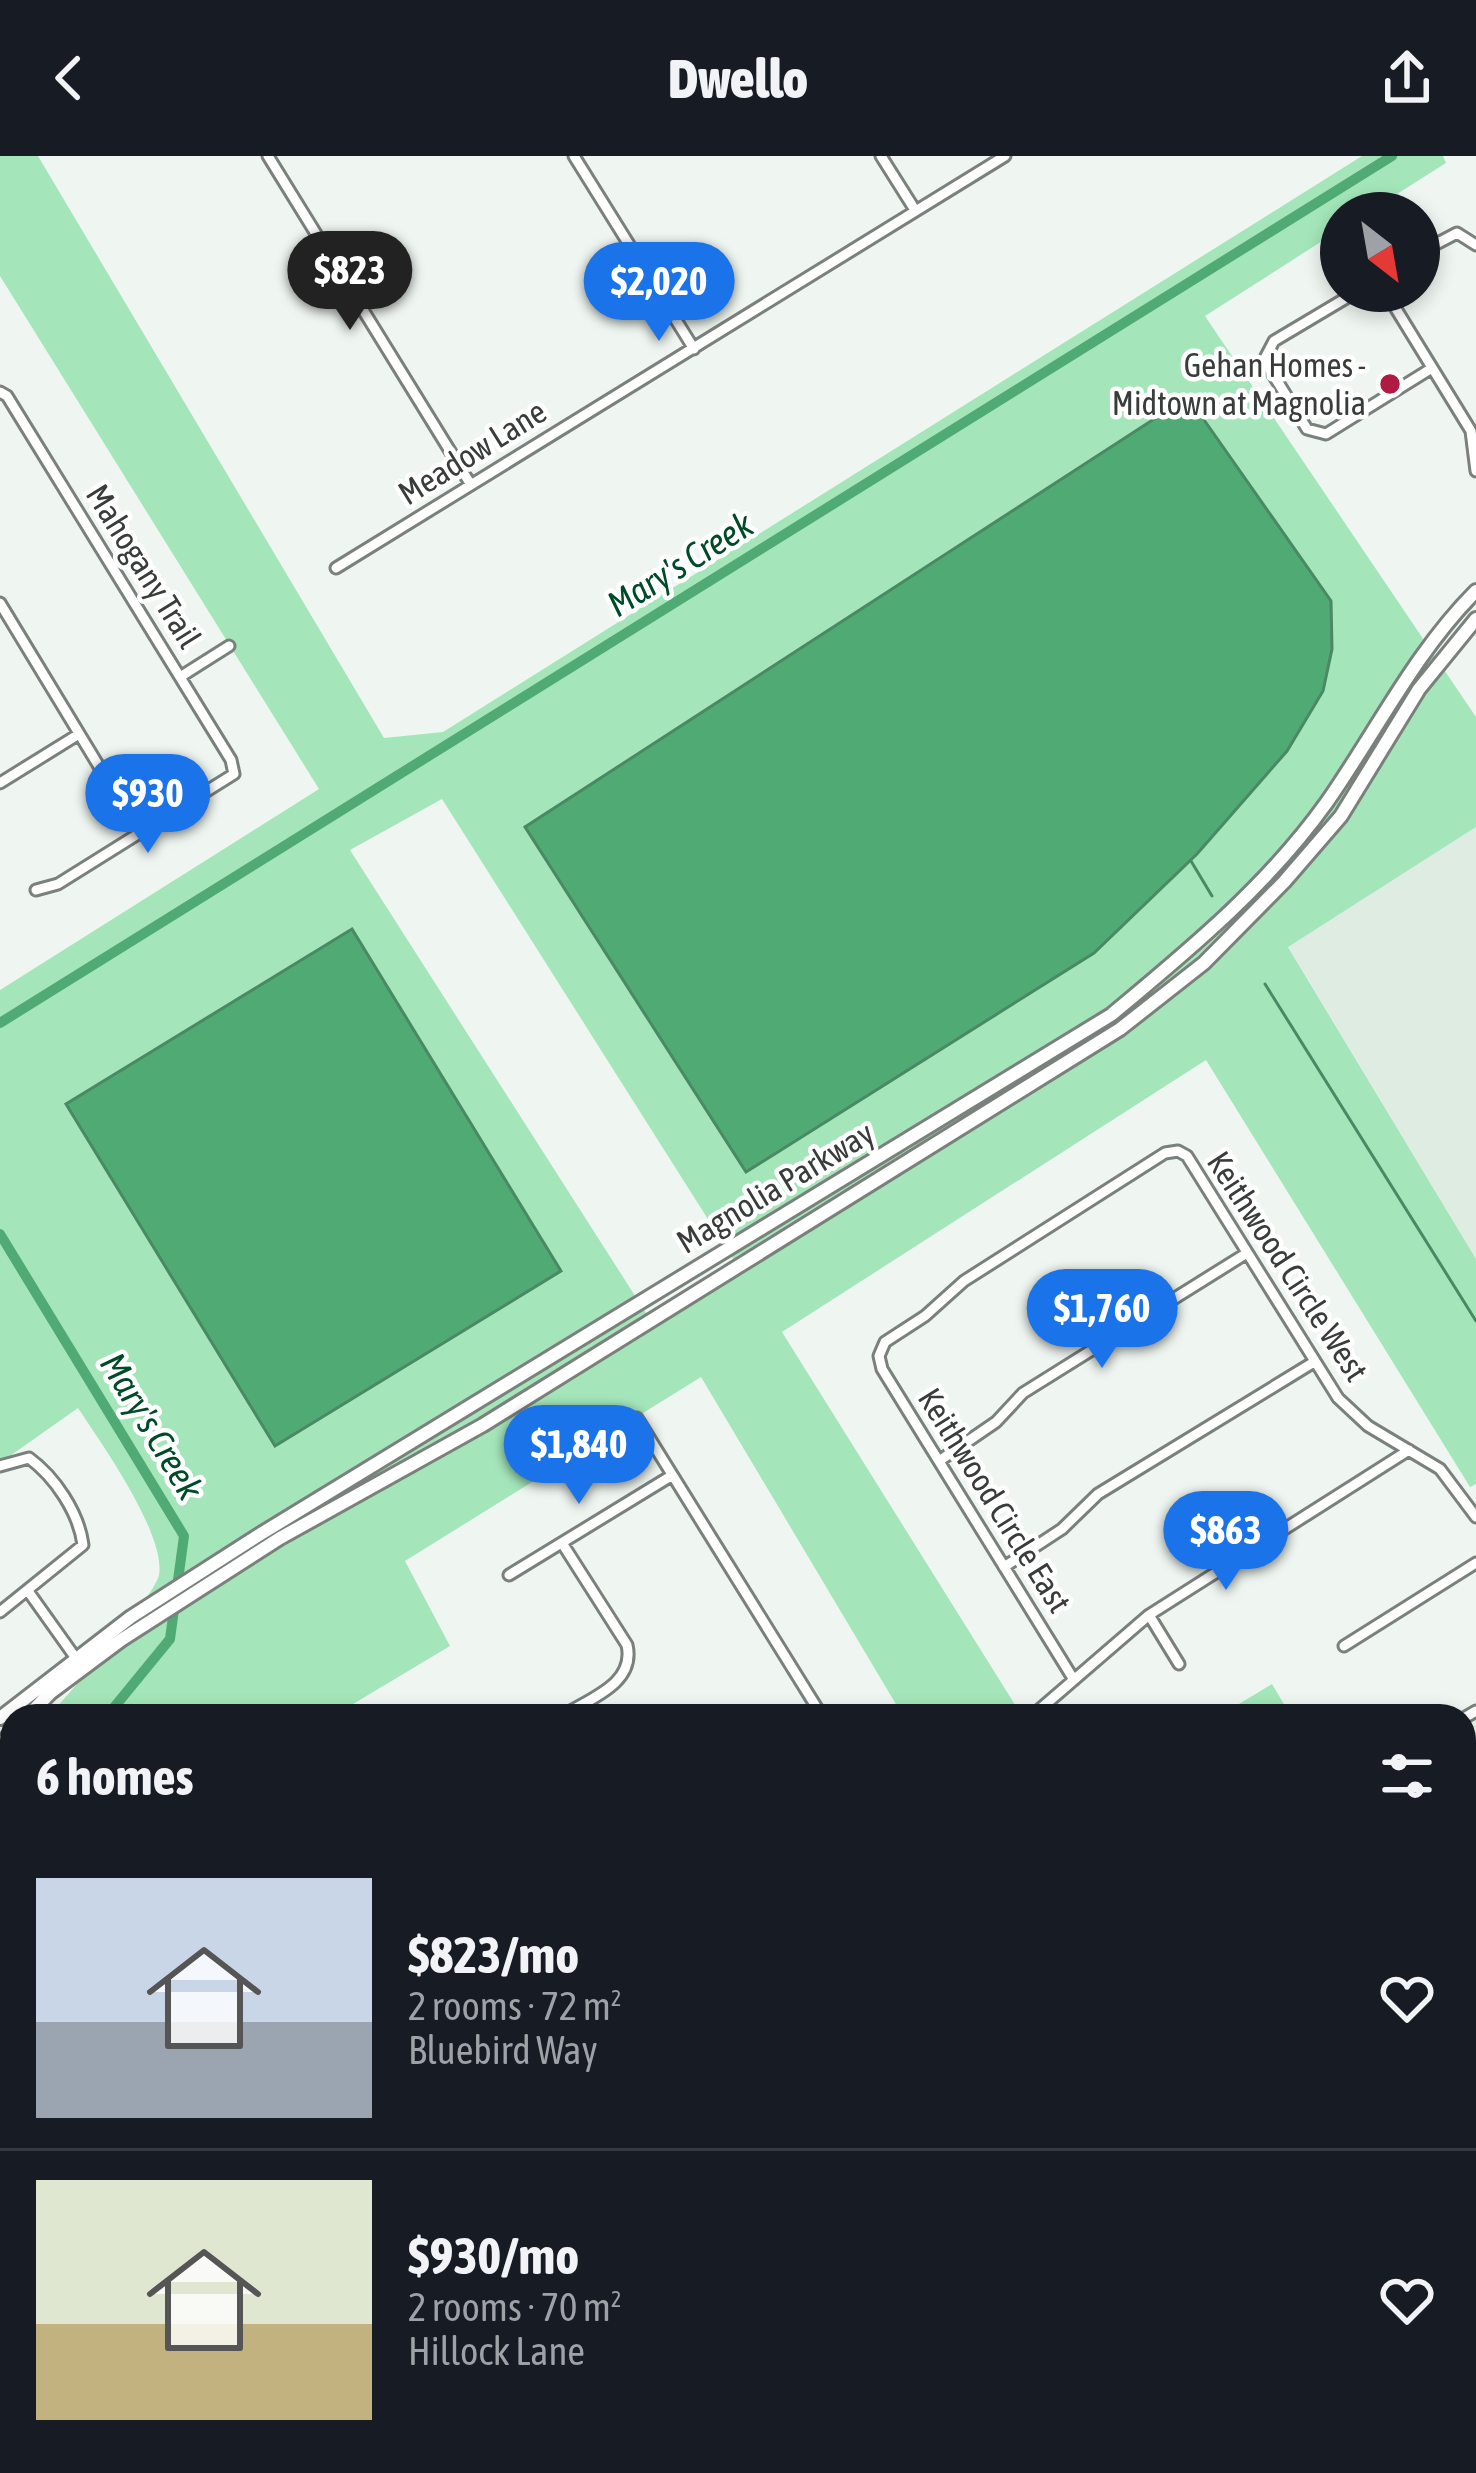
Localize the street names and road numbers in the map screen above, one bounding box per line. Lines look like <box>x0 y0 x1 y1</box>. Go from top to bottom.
street label: Meadow Lane <box>391 392 553 512</box>
street label: Mahogany Trail <box>79 477 209 655</box>
street label: Magnolia Parkway <box>670 1113 880 1261</box>
street label: Keithwood Circle West <box>1200 1144 1376 1388</box>
street label: Keithwood Circle East <box>911 1381 1079 1619</box>

